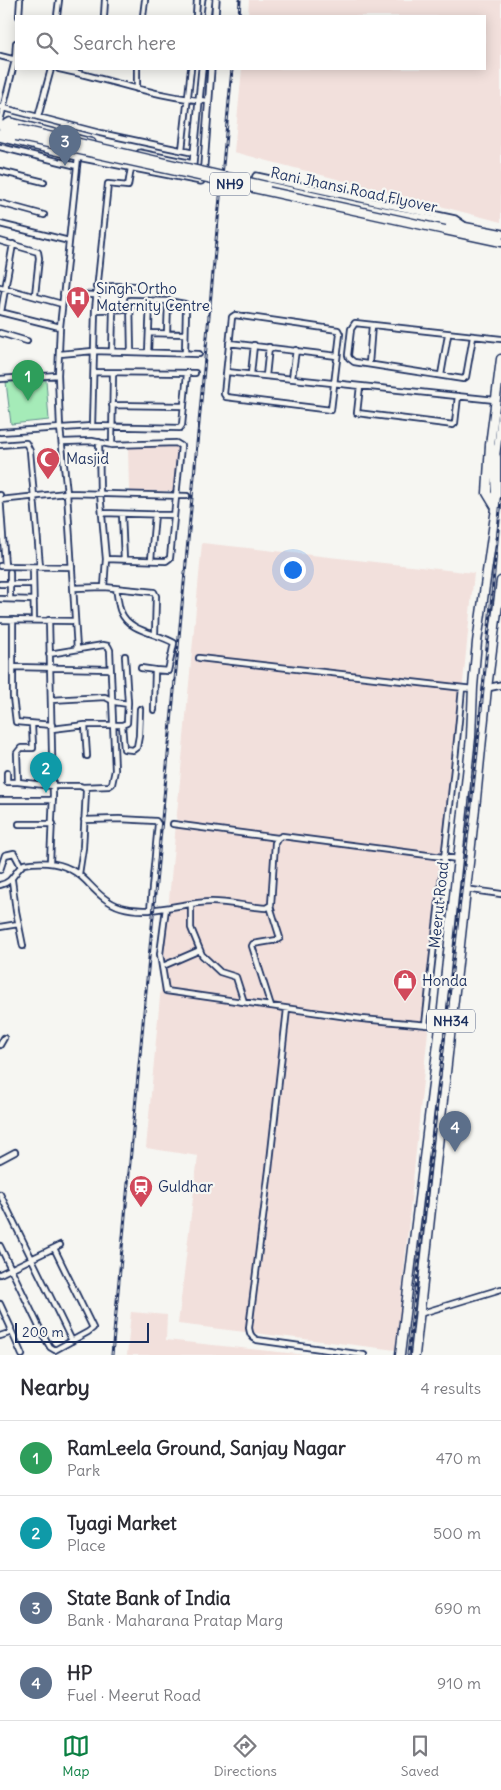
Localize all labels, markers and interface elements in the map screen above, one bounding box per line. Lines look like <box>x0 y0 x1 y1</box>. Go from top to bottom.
search box <box>15 15 486 70</box>
icon: search <box>33 29 61 57</box>
text: Search here <box>73 31 176 55</box>
pin: 3 <box>49 125 81 166</box>
street label: Rani Jhansi Road Flyover <box>269 163 439 216</box>
road number: NH9 <box>210 172 250 195</box>
place label: Singh Ortho Maternity Centre <box>96 279 210 315</box>
hospital icon: Singh Ortho Maternity Centre <box>65 285 91 319</box>
pin: 1 <box>12 360 44 401</box>
mosque icon: Masjid <box>35 446 61 480</box>
place label: Masjid <box>66 449 109 468</box>
your location <box>280 557 306 583</box>
pin: 2 <box>30 752 62 793</box>
street label: Meerut Road <box>425 861 453 949</box>
shop icon: Honda <box>392 968 418 1002</box>
place label: Honda <box>422 971 468 990</box>
road number: NH34 <box>427 1009 475 1032</box>
pin: 4 <box>439 1111 471 1152</box>
station icon: Guldhar <box>128 1174 154 1208</box>
place label: Guldhar <box>158 1177 213 1196</box>
scale bar <box>15 1320 149 1343</box>
text: 200 m <box>22 1323 64 1341</box>
text: Nearby <box>20 1374 90 1401</box>
text: 4 results <box>420 1378 481 1398</box>
text: RamLeela Ground, Sanjay Nagar <box>67 1436 346 1460</box>
text: 1 <box>33 1448 39 1468</box>
text: 470 m <box>436 1448 481 1468</box>
text: Park <box>67 1460 100 1480</box>
text: Tyagi Market <box>67 1511 177 1535</box>
text: 2 <box>32 1523 40 1543</box>
text: 500 m <box>433 1523 481 1543</box>
text: Place <box>67 1535 106 1555</box>
text: State Bank of India <box>67 1586 231 1610</box>
text: 3 <box>31 1598 41 1618</box>
text: 690 m <box>434 1598 481 1618</box>
text: Bank · Maharana Pratap Marg <box>67 1610 283 1630</box>
text: HP <box>67 1661 92 1685</box>
text: 4 <box>31 1673 41 1693</box>
text: 910 m <box>437 1673 481 1693</box>
text: Fuel · Meerut Road <box>67 1685 201 1705</box>
tab: Map <box>62 1732 90 1780</box>
tab: Directions <box>214 1732 277 1780</box>
tab: Saved <box>401 1732 439 1780</box>

